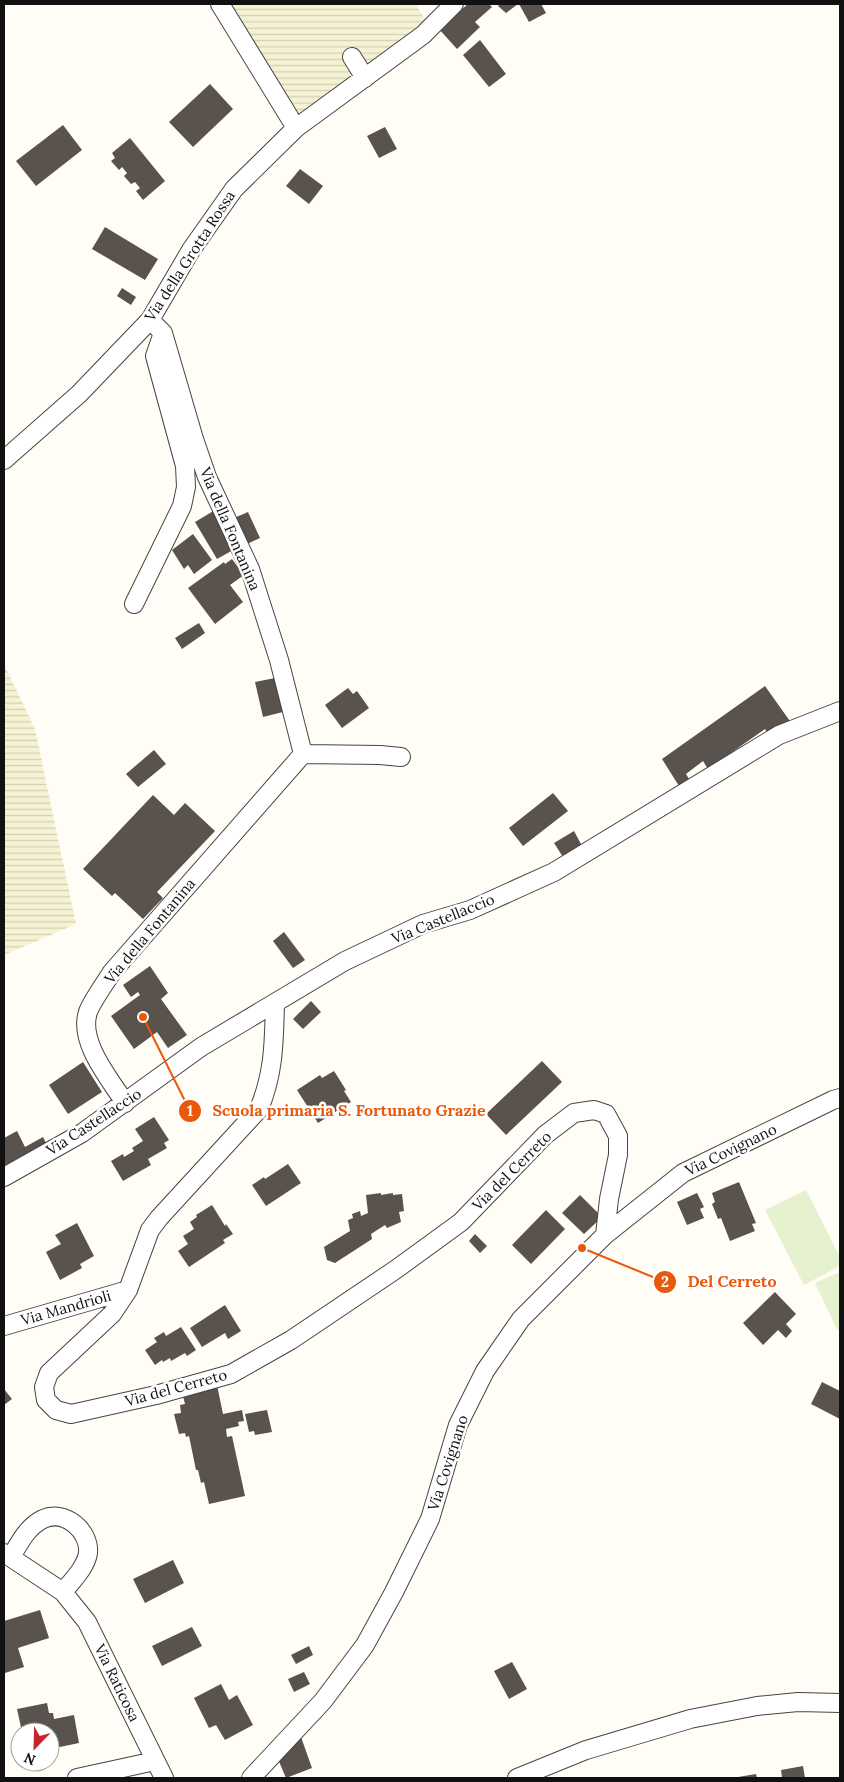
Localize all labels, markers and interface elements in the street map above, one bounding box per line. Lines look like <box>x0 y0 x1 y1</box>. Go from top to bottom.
street label: Via della Grotta Rossa <box>140 187 239 326</box>
street label: Via della Fontanina <box>196 463 265 593</box>
street label: Via della Fontanina <box>99 874 199 988</box>
street label: Via Castellaccio <box>388 889 497 948</box>
street label: Via Castellaccio <box>42 1084 145 1160</box>
callout: Scuola primaria S. Fortunato Grazie <box>178 1095 496 1126</box>
text: Scuola primaria S. Fortunato Grazie <box>212 1100 486 1120</box>
text: 1 <box>187 1101 193 1120</box>
street label: Via Covignano <box>681 1119 780 1180</box>
street label: Via del Cerreto <box>467 1127 556 1215</box>
callout: Del Cerreto <box>652 1266 786 1297</box>
text: Del Cerreto <box>687 1271 777 1291</box>
text: 2 <box>661 1272 669 1291</box>
street label: Via Mandrioli <box>18 1286 113 1330</box>
street label: Via del Cerreto <box>122 1365 229 1411</box>
street label: Via Covignano <box>423 1412 472 1514</box>
street label: Via Raticosa <box>90 1640 144 1725</box>
north arrow <box>10 1722 60 1772</box>
text: N <box>21 1748 38 1769</box>

